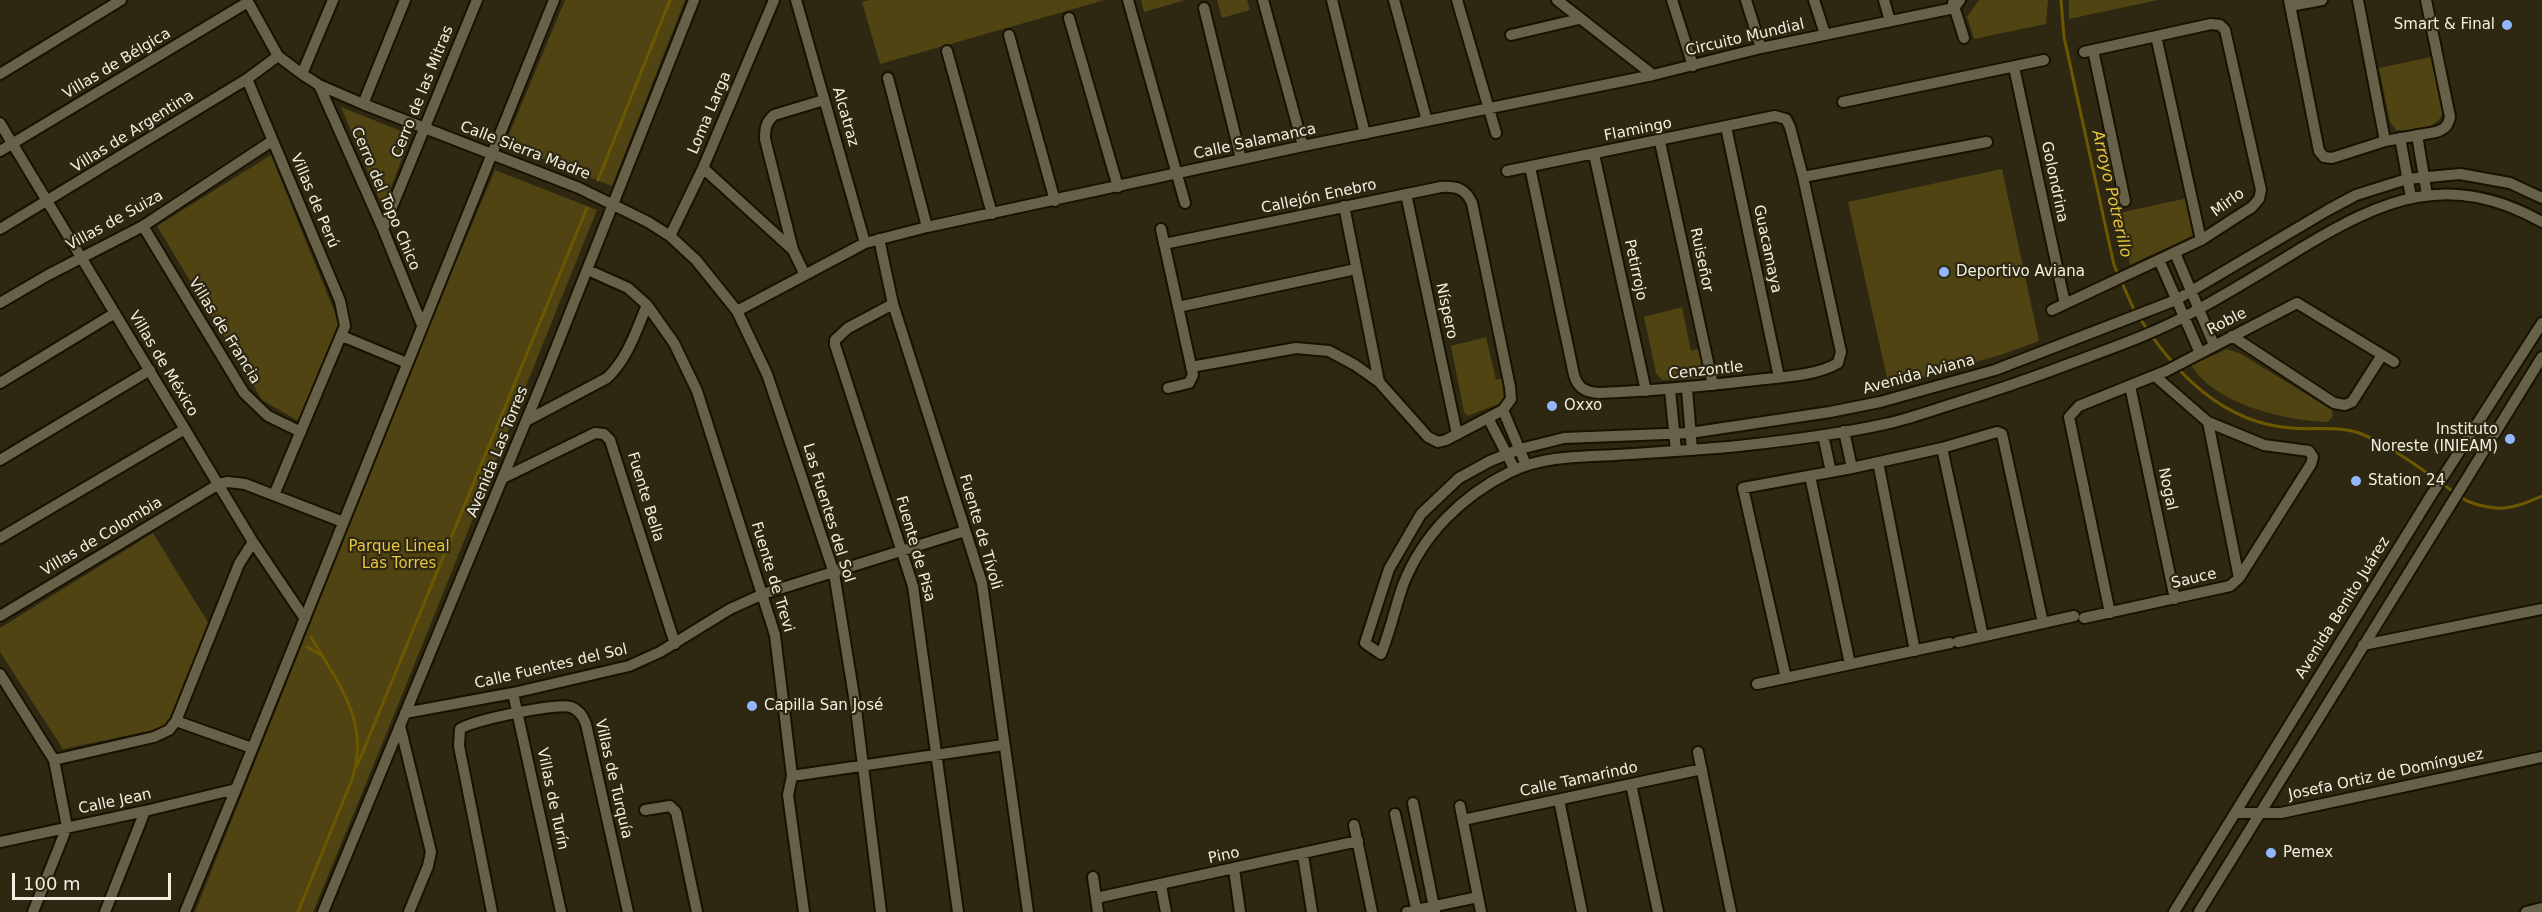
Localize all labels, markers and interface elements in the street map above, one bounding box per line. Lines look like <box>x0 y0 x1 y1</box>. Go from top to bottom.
street label: Circuito Mundial <box>1684 16 1806 60</box>
place label: Smart & Final <box>2394 16 2495 34</box>
marker: Smart & Final <box>2500 18 2514 32</box>
street label: Cerro de las Mitras <box>388 23 458 161</box>
street label: Villas de Bélgica <box>60 25 174 103</box>
street label: Loma Larga <box>685 69 735 157</box>
street label: Alcatraz <box>828 85 862 149</box>
street label: Villas de Argentina <box>68 87 198 177</box>
street label: Flamingo <box>1602 115 1674 145</box>
street label: Calle Sierra Madre <box>458 118 592 184</box>
street label: Calle Salamanca <box>1192 120 1318 164</box>
street label: Cerro del Topo Chico <box>347 125 423 273</box>
water label: Arroyo Potrerillo <box>2087 128 2135 260</box>
street label: Golondrina <box>2037 140 2071 224</box>
street label: Villas de Perú <box>286 151 342 251</box>
street label: Callejón Enebro <box>1260 176 1378 218</box>
street label: Mirlo <box>2208 185 2248 221</box>
street label: Villas de Suiza <box>63 187 167 255</box>
street label: Guacamaya <box>1749 203 1785 295</box>
street label: Ruiseñor <box>1685 226 1717 294</box>
street label: Petirrojo <box>1620 238 1650 302</box>
place label: Deportivo Aviana <box>1956 263 2085 281</box>
marker: Deportivo Aviana <box>1937 265 1951 279</box>
street label: Villas de Francia <box>184 275 264 387</box>
street label: Níspero <box>1431 281 1461 341</box>
street label: Roble <box>2204 304 2250 340</box>
street label: Villas de México <box>124 308 202 420</box>
street label: Avenida Aviana <box>1861 351 1977 399</box>
street label: Cenzontle <box>1668 358 1744 384</box>
street label: Avenida Las Torres <box>464 384 532 520</box>
place label: Oxxo <box>1564 397 1602 415</box>
marker: Oxxo <box>1545 399 1559 413</box>
place label: Instituto Noreste (INIEAM) <box>2370 421 2498 456</box>
marker: Instituto Noreste (INIEAM) <box>2503 432 2517 446</box>
street label: Las Fuentes del Sol <box>798 441 858 585</box>
street label: Fuente Bella <box>623 450 667 544</box>
street label: Nogal <box>2154 466 2180 512</box>
street label: Fuente de Tívoli <box>955 472 1005 592</box>
place label: Station 24 <box>2368 472 2445 490</box>
marker: Station 24 <box>2349 474 2363 488</box>
street label: Villas de Colombia <box>38 494 166 580</box>
street label: Fuente de Pisa <box>891 494 939 604</box>
street label: Fuente de Trevi <box>747 520 797 634</box>
street label: Avenida Benito Juárez <box>2292 534 2394 682</box>
park label: Parque Lineal Las Torres <box>348 538 450 573</box>
street label: Sauce <box>2170 565 2218 593</box>
street label: Calle Fuentes del Sol <box>473 641 629 693</box>
place label: Capilla San José <box>764 697 883 715</box>
marker: Capilla San José <box>745 699 759 713</box>
street label: Villas de Turquía <box>590 717 636 841</box>
street label: Josefa Ortiz de Domínguez <box>2287 745 2485 805</box>
street label: Villas de Turín <box>532 746 572 852</box>
street label: Calle Tamarindo <box>1518 759 1640 801</box>
street label: Calle Jean <box>77 785 153 819</box>
street label: Pino <box>1207 844 1241 868</box>
place label: Pemex <box>2283 844 2333 862</box>
marker: Pemex <box>2264 846 2278 860</box>
scale bar <box>15 861 174 899</box>
text: 100 m <box>23 873 81 894</box>

